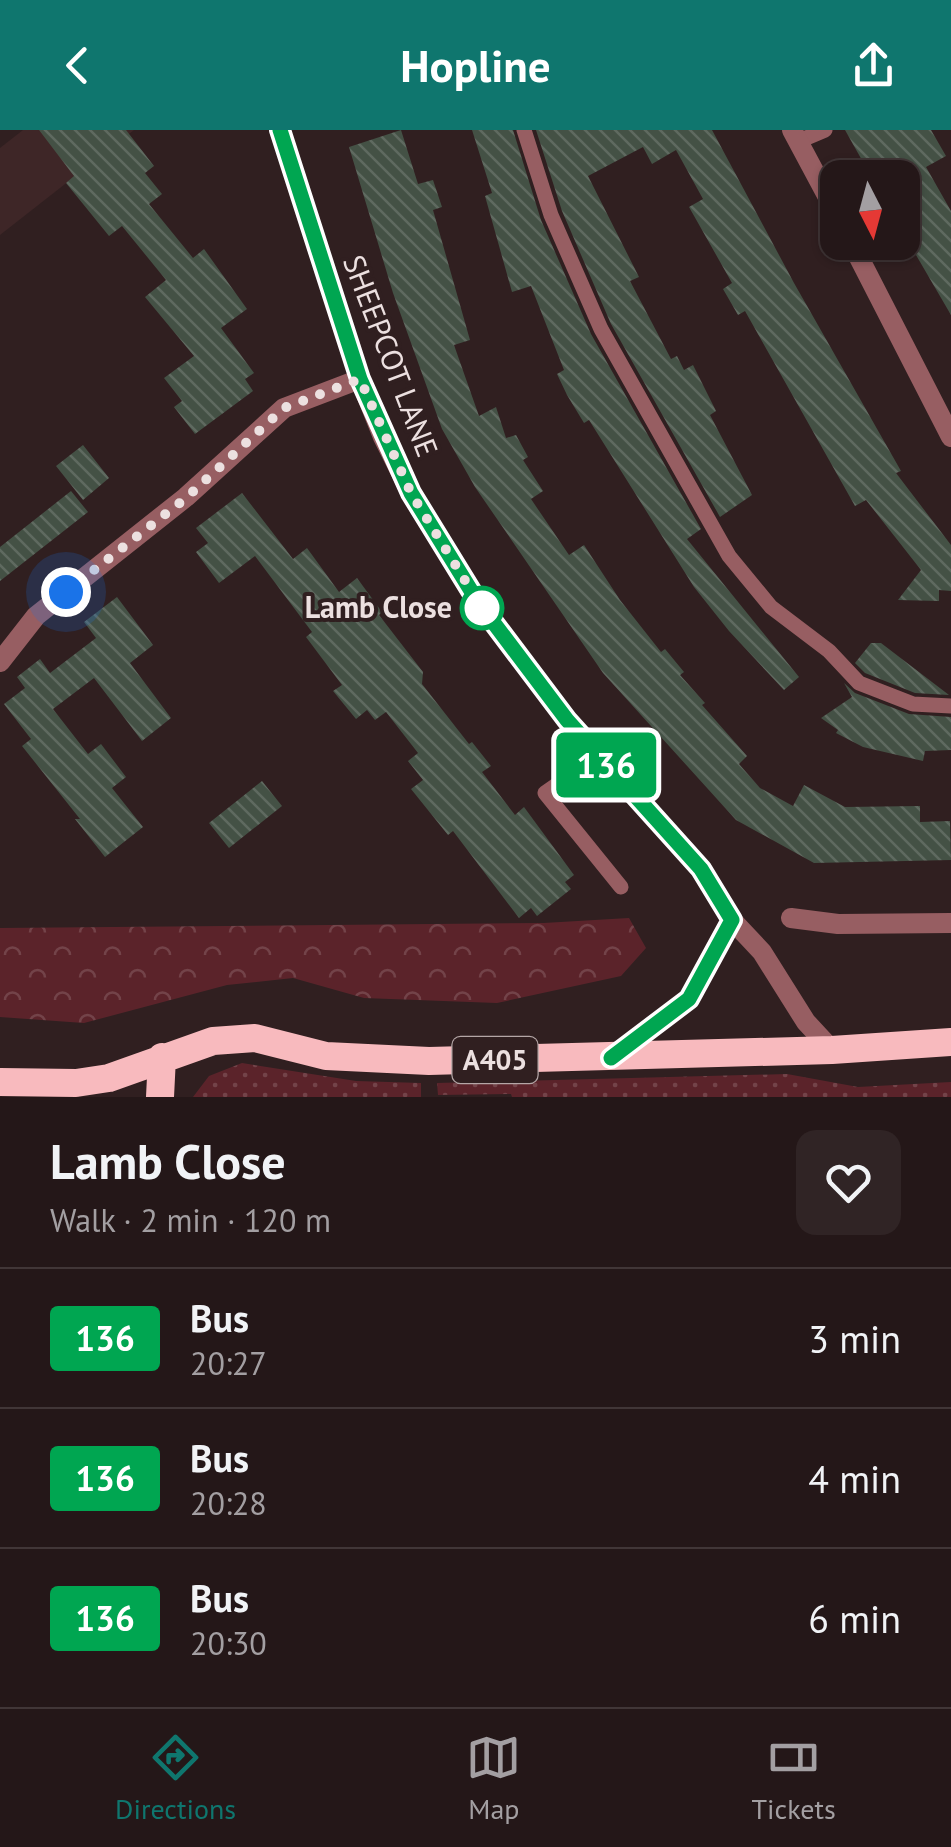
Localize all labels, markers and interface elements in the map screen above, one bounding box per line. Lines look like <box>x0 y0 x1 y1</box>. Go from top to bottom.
text: Hopline <box>400 36 551 94</box>
icon: back <box>50 38 105 93</box>
icon: share <box>846 38 901 93</box>
north arrow <box>820 160 920 260</box>
map controls <box>820 160 920 260</box>
street label: SHEEPCOT LANE <box>335 249 448 462</box>
your location <box>41 567 91 617</box>
place label: Lamb Close <box>305 587 452 626</box>
marker: Lamb Close <box>461 587 503 629</box>
line badge: 136 <box>548 732 664 798</box>
text: 136 <box>576 742 636 788</box>
road number: A405 <box>452 1037 538 1083</box>
text: Lamb Close <box>50 1130 286 1192</box>
button: heart <box>796 1130 901 1235</box>
text: Walk · 2 min · 120 m <box>50 1199 331 1241</box>
text: Bus <box>190 1293 249 1342</box>
text: 3 min <box>808 1314 901 1363</box>
text: 136 <box>75 1315 135 1361</box>
text: 20:27 <box>190 1342 267 1384</box>
text: Bus <box>190 1433 249 1482</box>
text: 4 min <box>808 1454 901 1503</box>
text: 136 <box>75 1455 135 1501</box>
text: 20:28 <box>190 1482 267 1524</box>
text: Bus <box>190 1573 249 1622</box>
text: 6 min <box>808 1594 901 1643</box>
text: 136 <box>75 1595 135 1641</box>
text: 20:30 <box>190 1622 267 1664</box>
tab: Directions <box>115 1730 236 1827</box>
tab: Map <box>466 1730 521 1827</box>
tab: Tickets <box>752 1730 836 1827</box>

